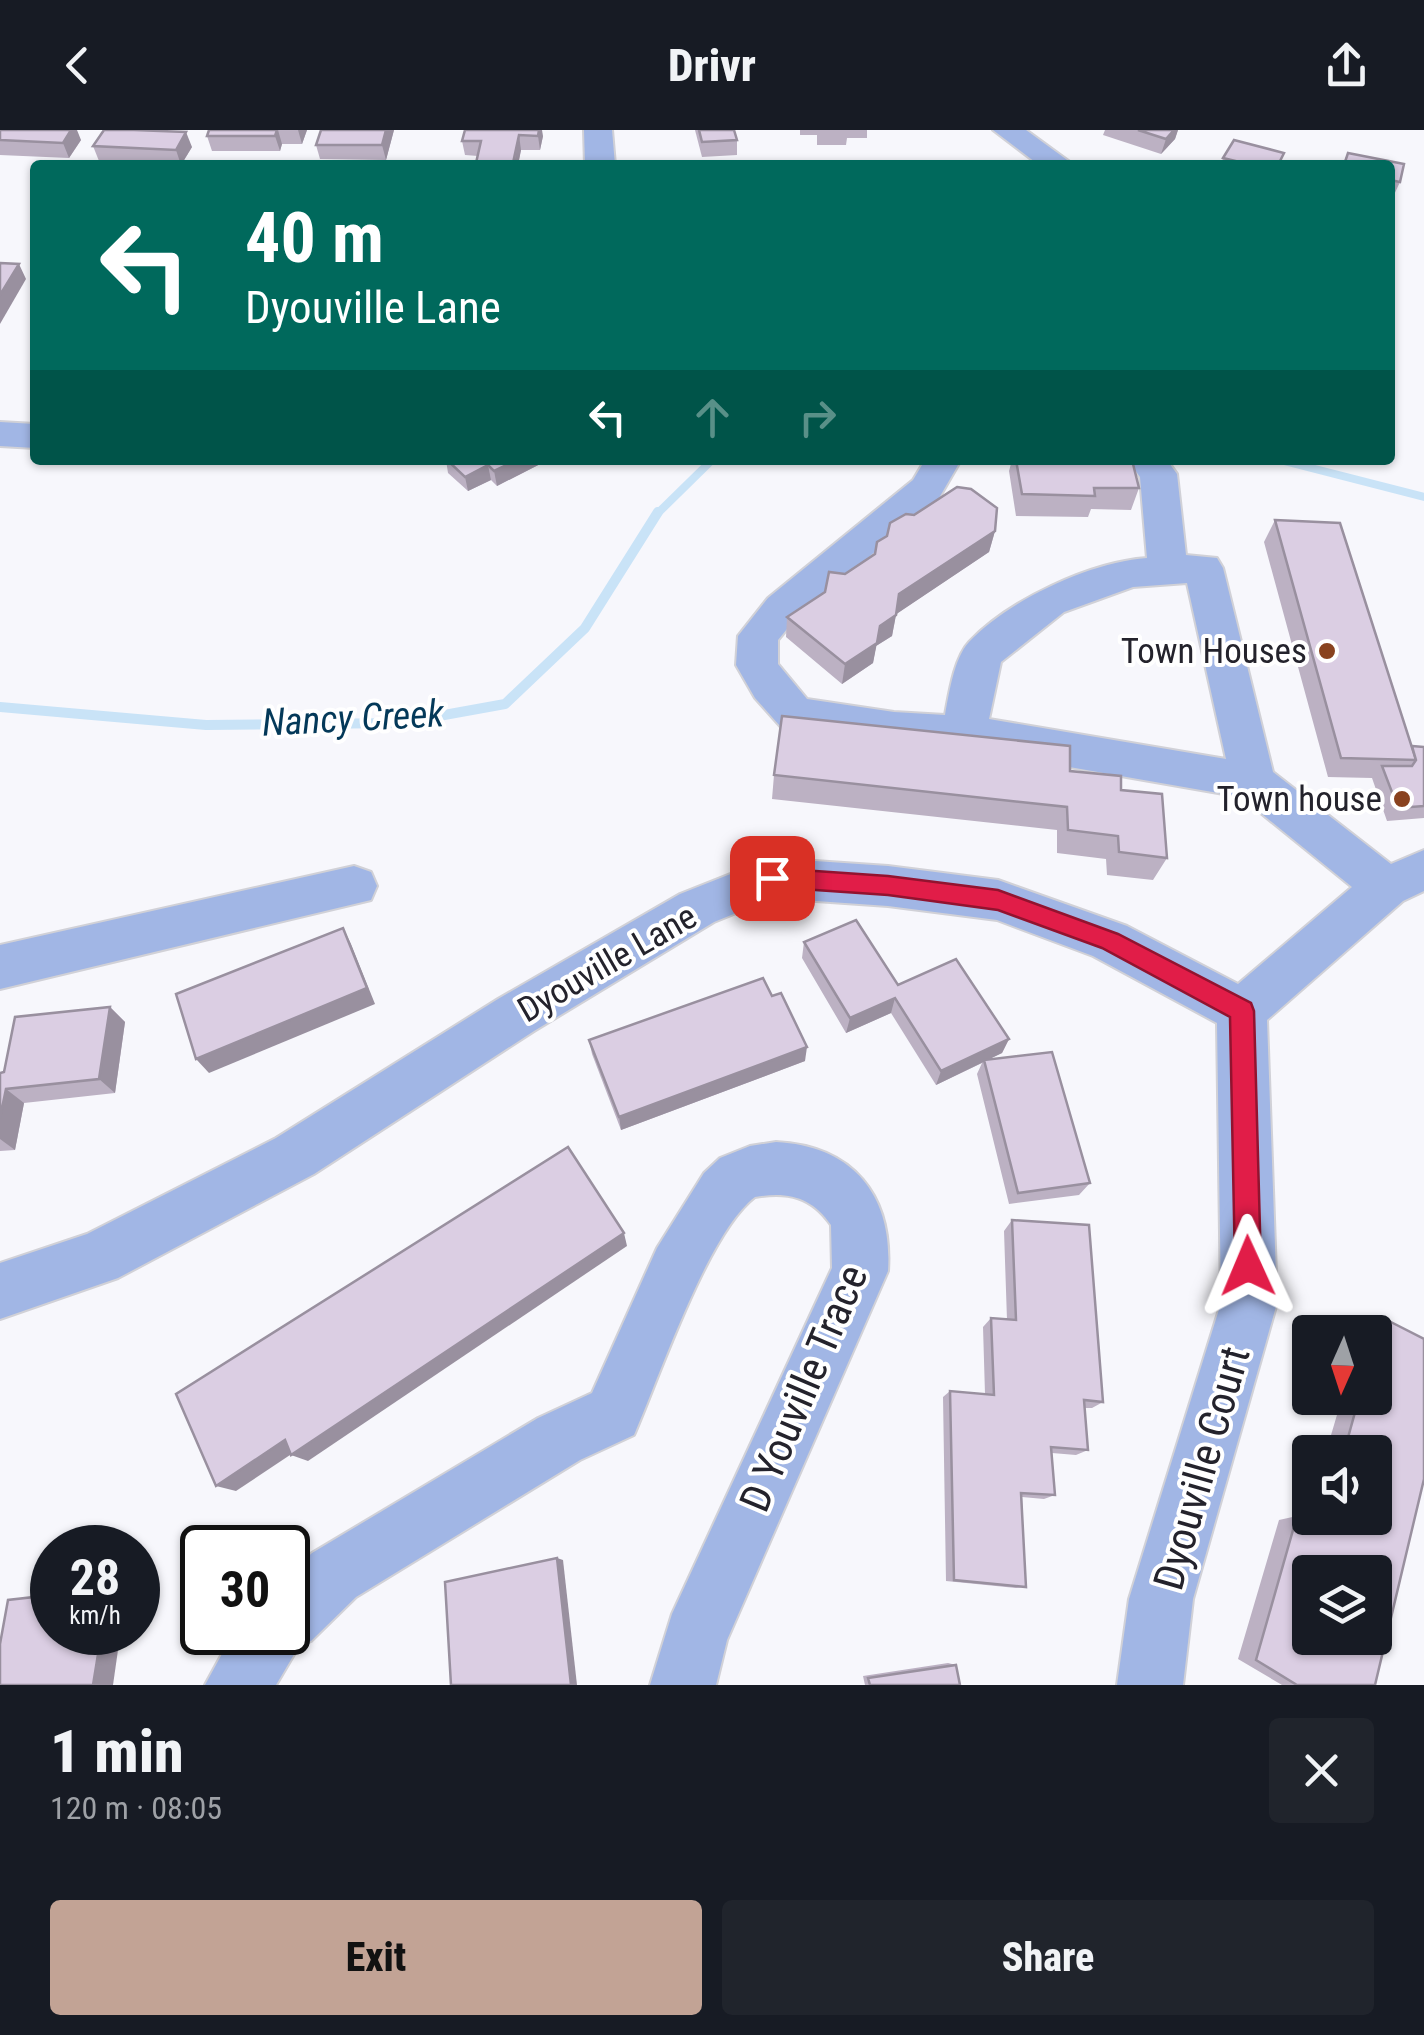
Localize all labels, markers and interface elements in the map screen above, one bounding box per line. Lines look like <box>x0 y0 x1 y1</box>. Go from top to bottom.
icon: back <box>50 38 105 93</box>
icon: share <box>1319 38 1374 93</box>
text: Drivr <box>668 39 756 92</box>
text: 40 m <box>245 197 384 279</box>
icon: left <box>80 200 210 330</box>
text: Dyouville Lane <box>245 281 501 334</box>
icon: left <box>580 390 635 445</box>
icon: ahead <box>685 390 740 445</box>
icon: right <box>790 390 845 445</box>
place label: Town Houses <box>1121 631 1307 672</box>
marker: Town Houses <box>1316 640 1338 662</box>
water label: Nancy Creek <box>261 691 447 745</box>
place label: Town house <box>1216 779 1382 820</box>
marker: Town house <box>1391 788 1413 810</box>
pin <box>730 836 815 921</box>
icon: arrive <box>745 851 800 906</box>
street label: Dyouville Lane <box>511 896 704 1031</box>
position arrow <box>1196 1214 1300 1318</box>
street label: D Youville Trace <box>730 1258 877 1519</box>
north arrow <box>1292 1315 1392 1415</box>
map controls <box>1292 1315 1392 1655</box>
street label: Dyouville Court <box>1143 1341 1260 1595</box>
button: sound <box>1292 1435 1392 1535</box>
speed limit sign: 30 <box>180 1525 310 1655</box>
text: 28 <box>70 1549 120 1607</box>
button: layers <box>1292 1555 1392 1655</box>
text: km/h <box>69 1601 121 1630</box>
text: 1 min <box>50 1716 184 1787</box>
button: close <box>1269 1718 1374 1823</box>
text: 120 m · 08:05 <box>50 1789 222 1827</box>
button: Exit <box>50 1900 702 2015</box>
button: Share <box>722 1900 1374 2015</box>

